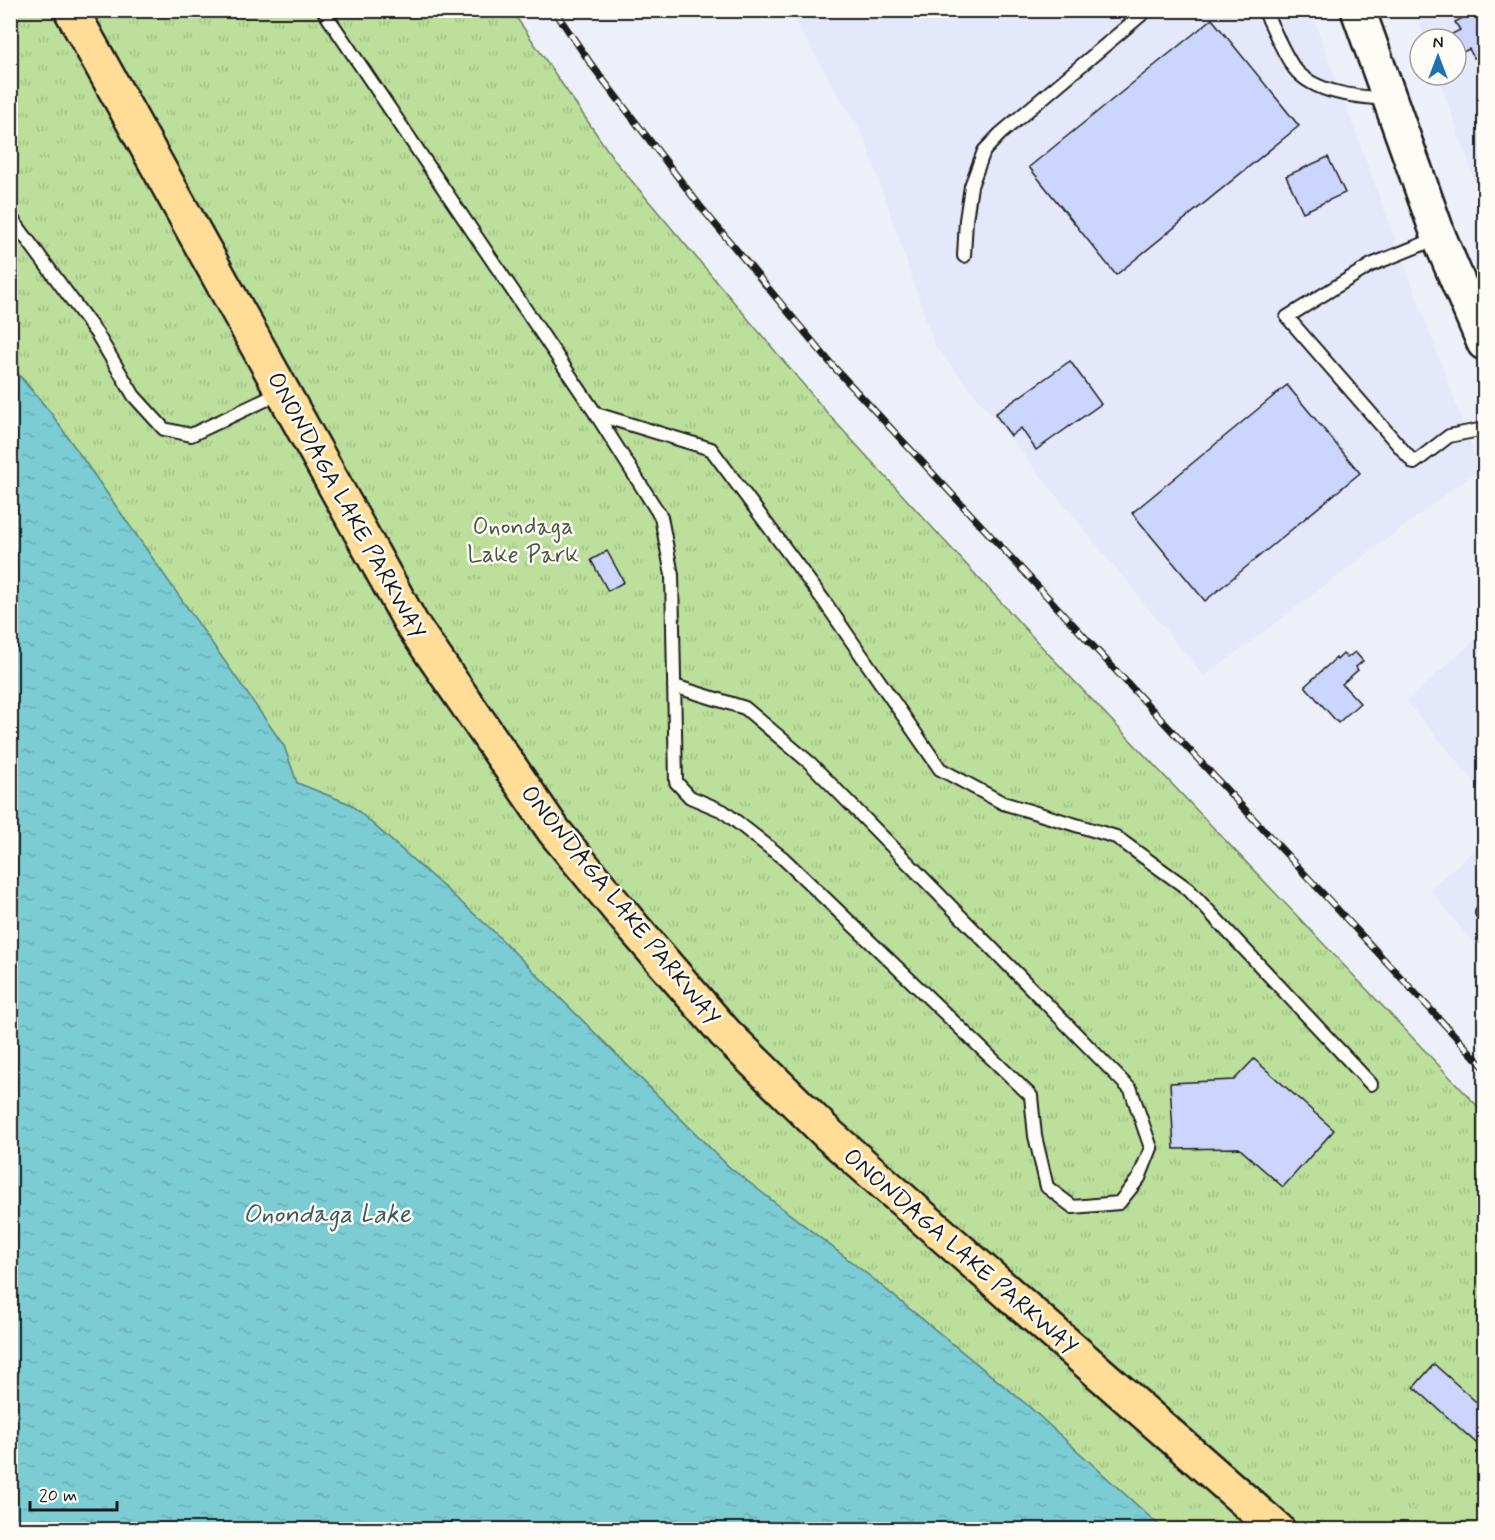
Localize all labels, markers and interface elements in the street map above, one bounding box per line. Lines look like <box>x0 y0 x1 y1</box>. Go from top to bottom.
north arrow <box>1408 27 1468 87</box>
text: N <box>1433 33 1443 54</box>
street label: ONONDAGA LAKE PARKWAY <box>259 366 432 645</box>
park label: Onondaga Lake Park <box>467 512 579 571</box>
street label: ONONDAGA LAKE PARKWAY <box>513 779 727 1033</box>
street label: ONONDAGA LAKE PARKWAY <box>836 1142 1084 1363</box>
water label: Onondaga Lake <box>243 1198 412 1232</box>
scale bar <box>30 1474 117 1512</box>
text: 20 m <box>39 1484 77 1508</box>

